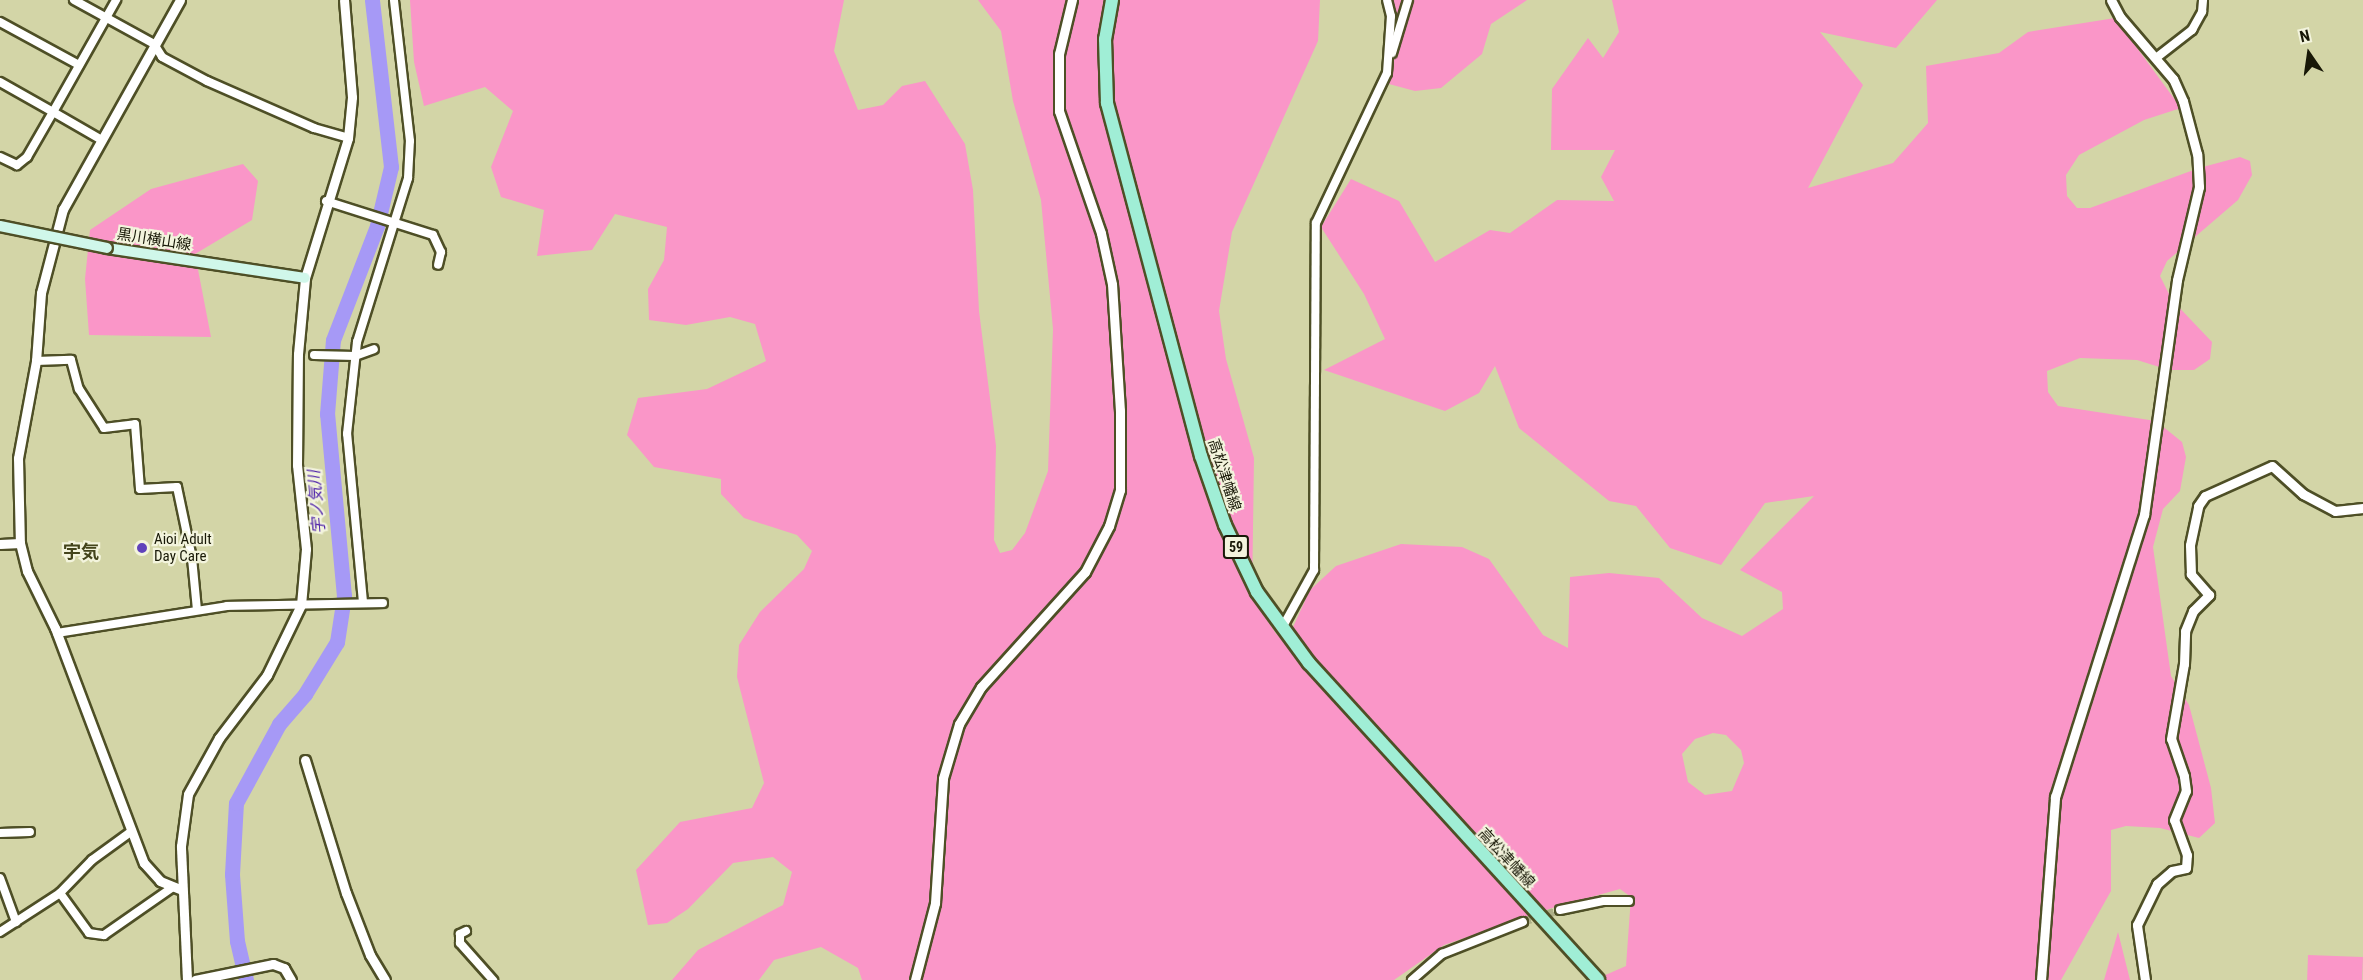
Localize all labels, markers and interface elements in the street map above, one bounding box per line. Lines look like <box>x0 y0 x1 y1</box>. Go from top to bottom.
north arrow <box>2279 24 2339 84</box>
text: N <box>2298 26 2312 46</box>
street label: 黒川横山線 <box>116 225 192 255</box>
street label: 高松津幡線 <box>1204 437 1244 513</box>
water label: 宇ノ気川 <box>305 469 329 535</box>
place label: Aioi Adult Day Care <box>154 530 212 565</box>
road number: 59 <box>1222 536 1250 558</box>
district label: 宇気 <box>63 541 99 563</box>
marker: Aioi Adult Day Care <box>135 541 149 555</box>
street label: 高松津幡線 <box>1474 824 1538 892</box>

